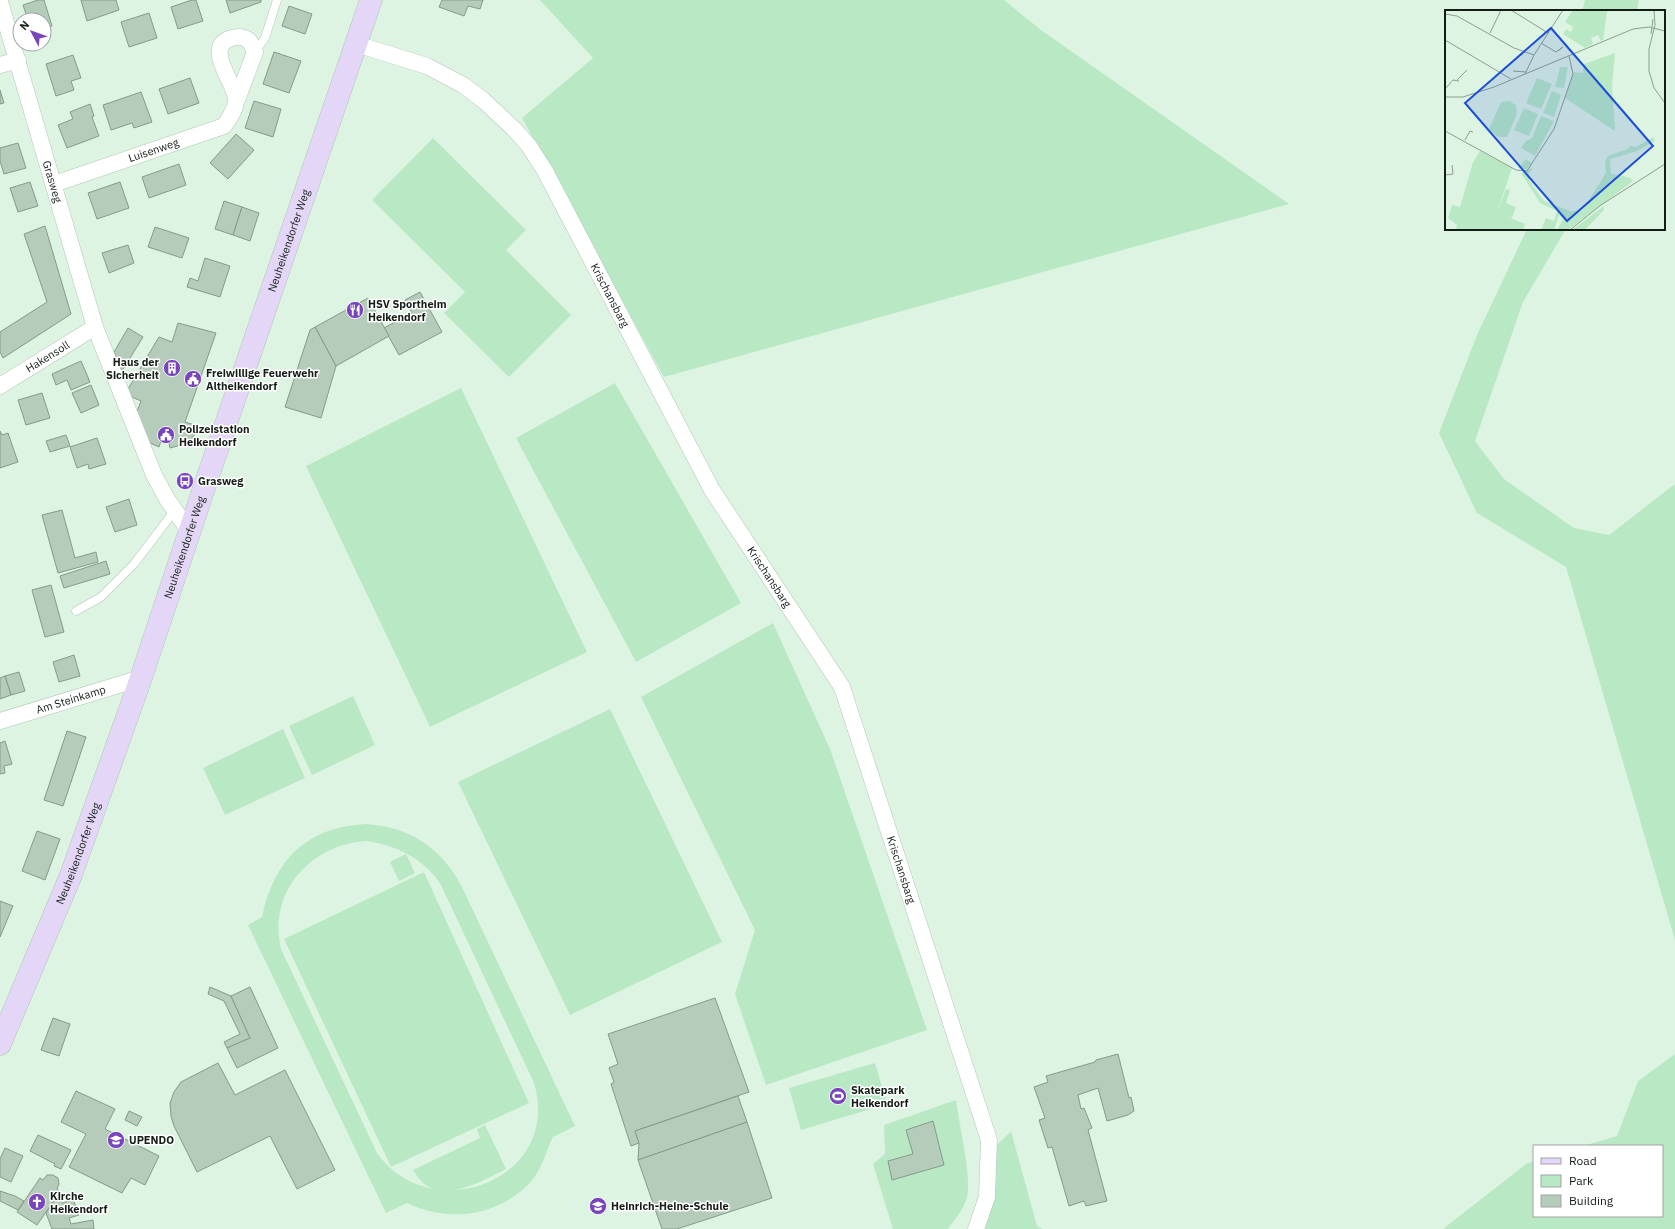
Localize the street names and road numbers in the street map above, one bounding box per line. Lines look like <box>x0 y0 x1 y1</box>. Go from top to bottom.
street label: Luisenweg <box>126 135 181 165</box>
street label: Grasweg <box>40 159 65 204</box>
street label: Neuheikendorfer Weg <box>265 187 313 294</box>
street label: Krischansbarg <box>588 261 633 330</box>
street label: Hakensoll <box>23 338 72 375</box>
street label: Neuheikendorfer Weg <box>161 494 208 601</box>
street label: Krischansbarg <box>744 544 795 610</box>
street label: Am Steinkamp <box>34 682 107 717</box>
street label: Neuheikendorfer Weg <box>53 800 103 906</box>
street label: Krischansbarg <box>884 834 919 905</box>

